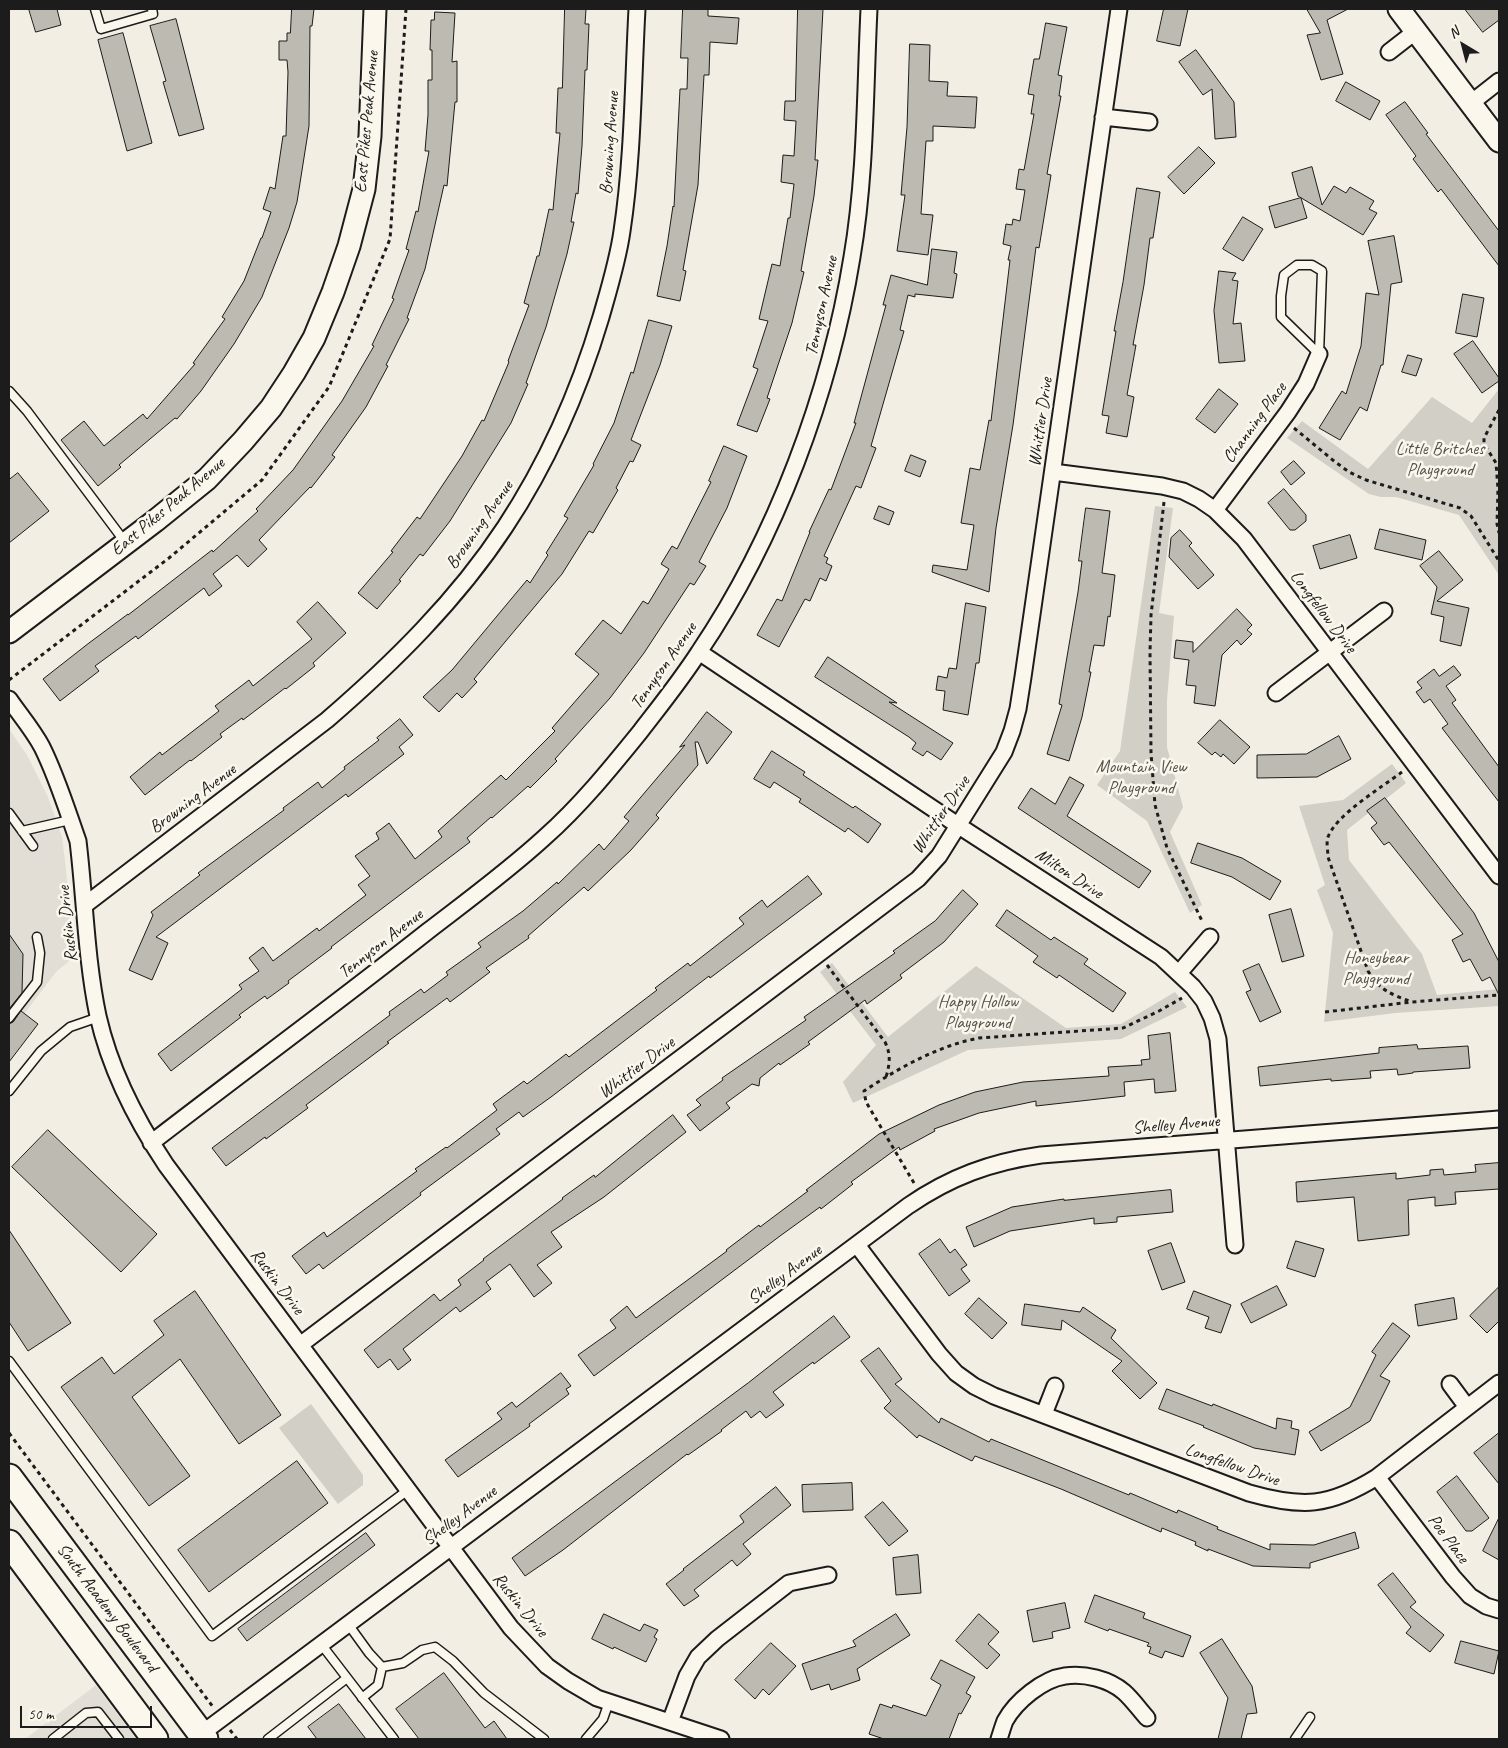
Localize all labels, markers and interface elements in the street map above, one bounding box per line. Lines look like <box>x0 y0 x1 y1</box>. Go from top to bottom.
north arrow <box>1438 20 1488 70</box>
text: N <box>1445 23 1462 42</box>
street label: East Pikes Peak Avenue <box>350 50 384 194</box>
street label: Browning Avenue <box>596 91 624 195</box>
street label: Tennyson Avenue <box>801 254 843 358</box>
street label: Whittier Drive <box>1024 376 1058 468</box>
street label: Channing Place <box>1218 378 1292 468</box>
park label: Little Britches Playground <box>1396 438 1484 480</box>
street label: East Pikes Peak Avenue <box>107 453 229 561</box>
street label: Browning Avenue <box>442 477 518 573</box>
street label: Longfellow Drive <box>1285 566 1361 658</box>
street label: Tennyson Avenue <box>626 618 702 714</box>
park label: Mountain View Playground <box>1096 756 1186 799</box>
street label: Browning Avenue <box>145 759 241 839</box>
street label: Whittier Drive <box>907 772 975 858</box>
street label: Milton Drive <box>1031 844 1107 904</box>
street label: Ruskin Drive <box>53 885 83 963</box>
street label: Tennyson Avenue <box>335 904 427 984</box>
park label: Honeybear Playground <box>1343 947 1409 990</box>
park label: Happy Hollow Playground <box>938 991 1018 1034</box>
street label: Whittier Drive <box>595 1032 679 1104</box>
street label: Shelley Avenue <box>1132 1110 1220 1140</box>
street label: Shelley Avenue <box>744 1240 826 1310</box>
street label: Ruskin Drive <box>245 1245 309 1319</box>
street label: Longfellow Drive <box>1182 1439 1282 1491</box>
street label: Shelley Avenue <box>419 1481 501 1551</box>
street label: Poe Place <box>1423 1510 1473 1568</box>
street label: South Academy Boulevard <box>52 1539 162 1677</box>
street label: Ruskin Drive <box>487 1568 553 1642</box>
scale bar <box>22 1696 155 1728</box>
text: 50 m <box>28 1705 54 1724</box>

